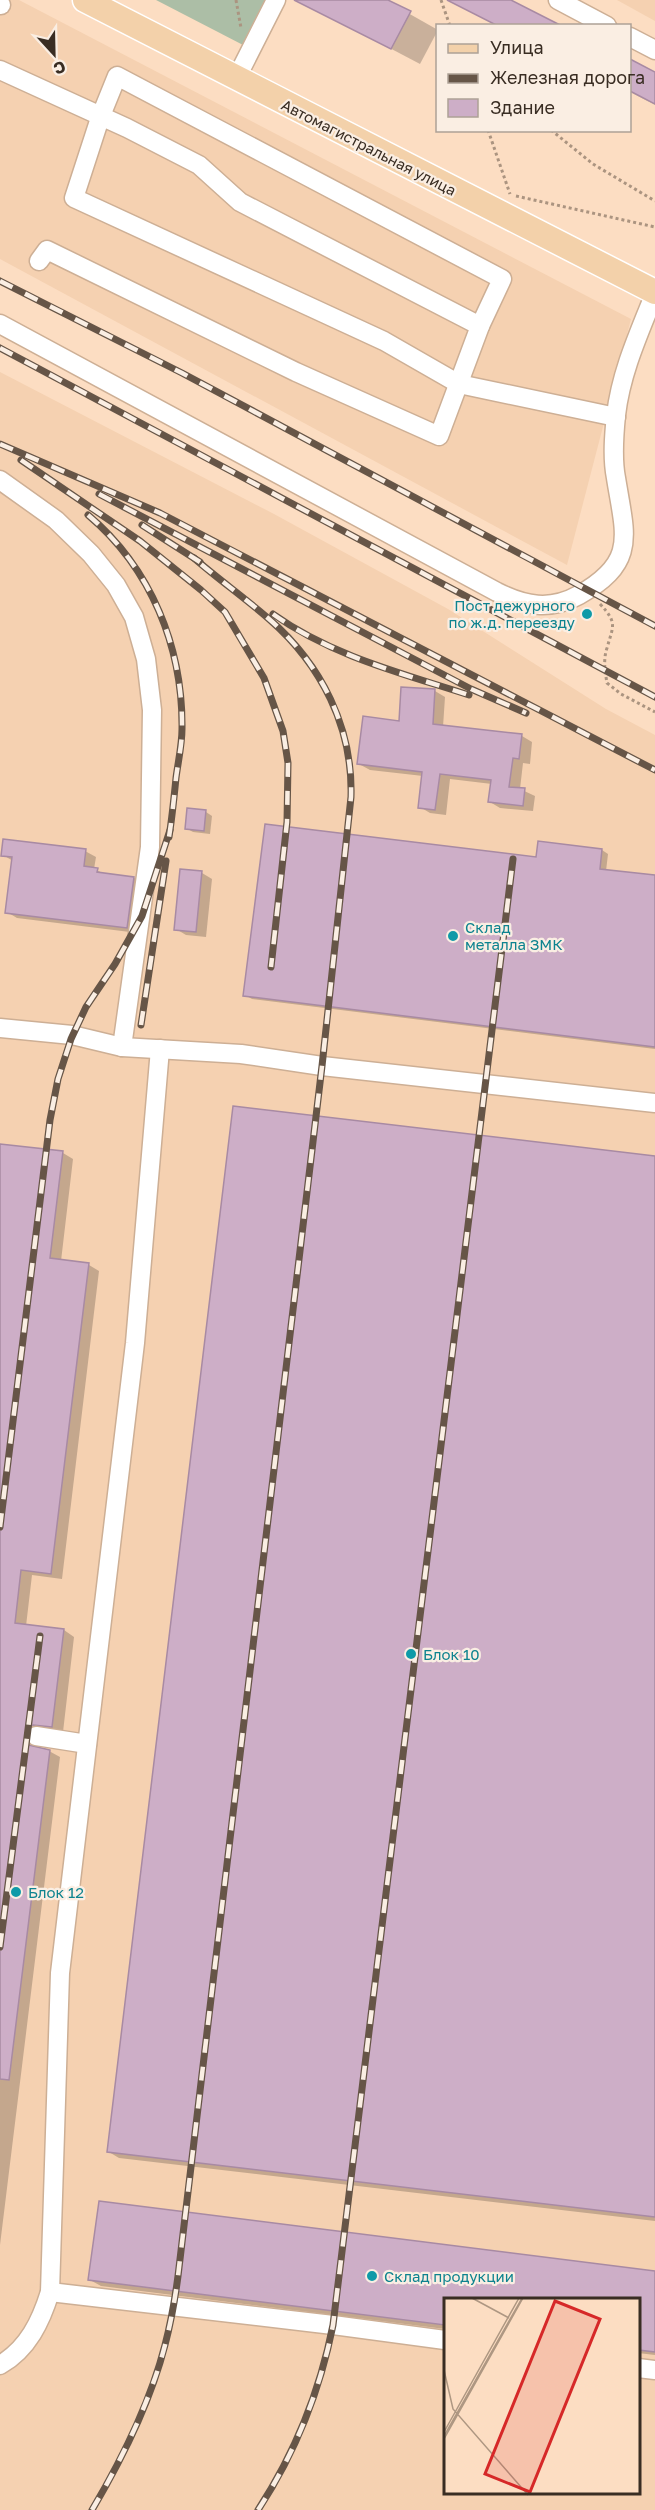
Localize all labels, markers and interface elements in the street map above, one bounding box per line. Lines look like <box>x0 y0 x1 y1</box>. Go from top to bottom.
north arrow <box>24 24 84 84</box>
legend <box>436 24 631 132</box>
text: Улица <box>490 36 544 58</box>
text: С <box>51 57 69 79</box>
text: Железная дорога <box>490 66 645 88</box>
street label: Автомагистральная улица <box>279 95 459 199</box>
text: Здание <box>490 96 555 118</box>
place label: Пост дежурного по ж.д. переезду <box>449 596 576 631</box>
marker: Пост дежурного по ж.д. переезду <box>580 607 594 621</box>
place label: Склад металла ЗМК <box>465 918 563 953</box>
marker: Склад металла ЗМК <box>446 929 460 943</box>
place label: Блок 10 <box>423 1645 480 1663</box>
marker: Блок 10 <box>404 1647 418 1661</box>
place label: Блок 12 <box>28 1883 84 1901</box>
marker: Блок 12 <box>9 1885 23 1899</box>
place label: Склад продукции <box>384 2267 514 2285</box>
marker: Склад продукции <box>365 2269 379 2283</box>
inset map <box>444 2298 640 2495</box>

